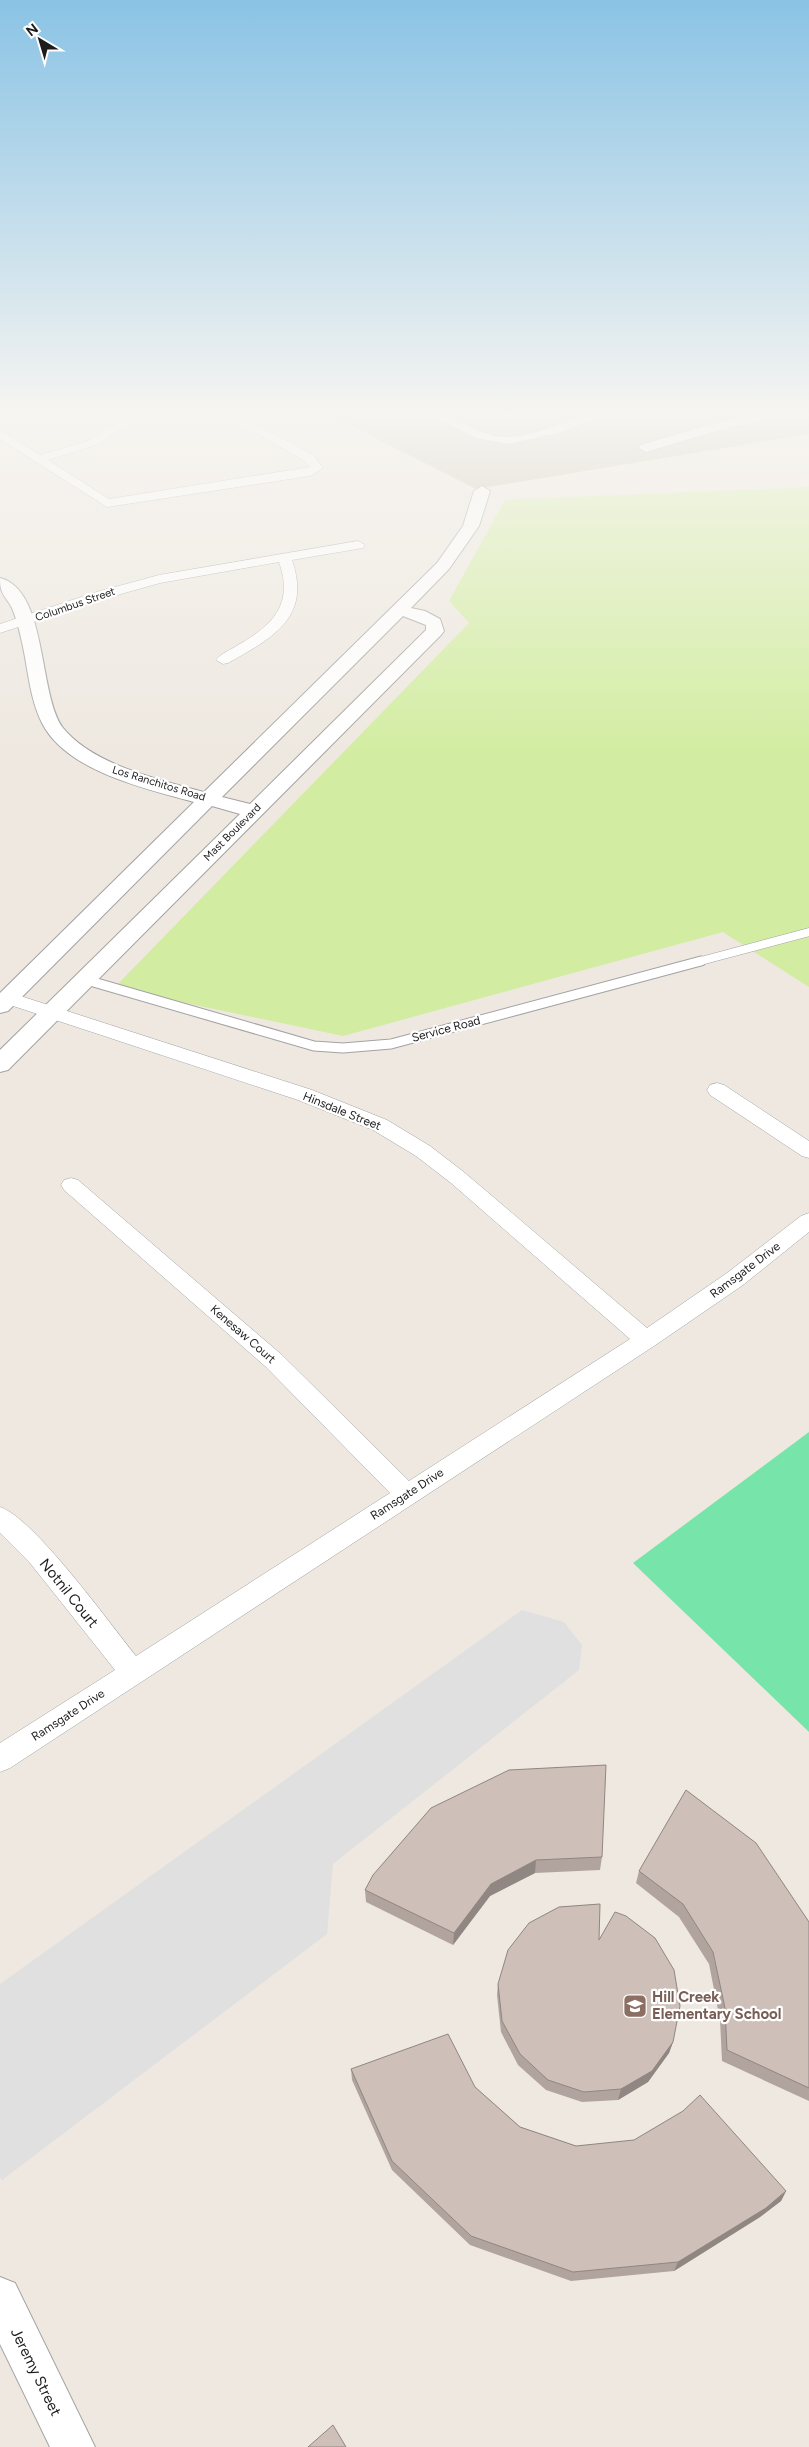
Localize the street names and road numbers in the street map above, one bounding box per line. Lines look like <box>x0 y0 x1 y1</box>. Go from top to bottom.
street label: Columbus Street <box>34 585 117 624</box>
street label: Los Ranchitos Road <box>111 763 207 804</box>
street label: Mast Boulevard <box>201 801 264 864</box>
street label: Service Road <box>410 1013 482 1045</box>
street label: Hinsdale Street <box>301 1089 384 1133</box>
street label: Ramsgate Drive <box>707 1239 783 1301</box>
street label: Kenesaw Court <box>207 1302 279 1366</box>
street label: Ramsgate Drive <box>368 1465 447 1523</box>
street label: Notnil Court <box>36 1555 102 1631</box>
street label: Ramsgate Drive <box>29 1686 108 1744</box>
street label: Jeremy Street <box>7 2325 65 2419</box>

